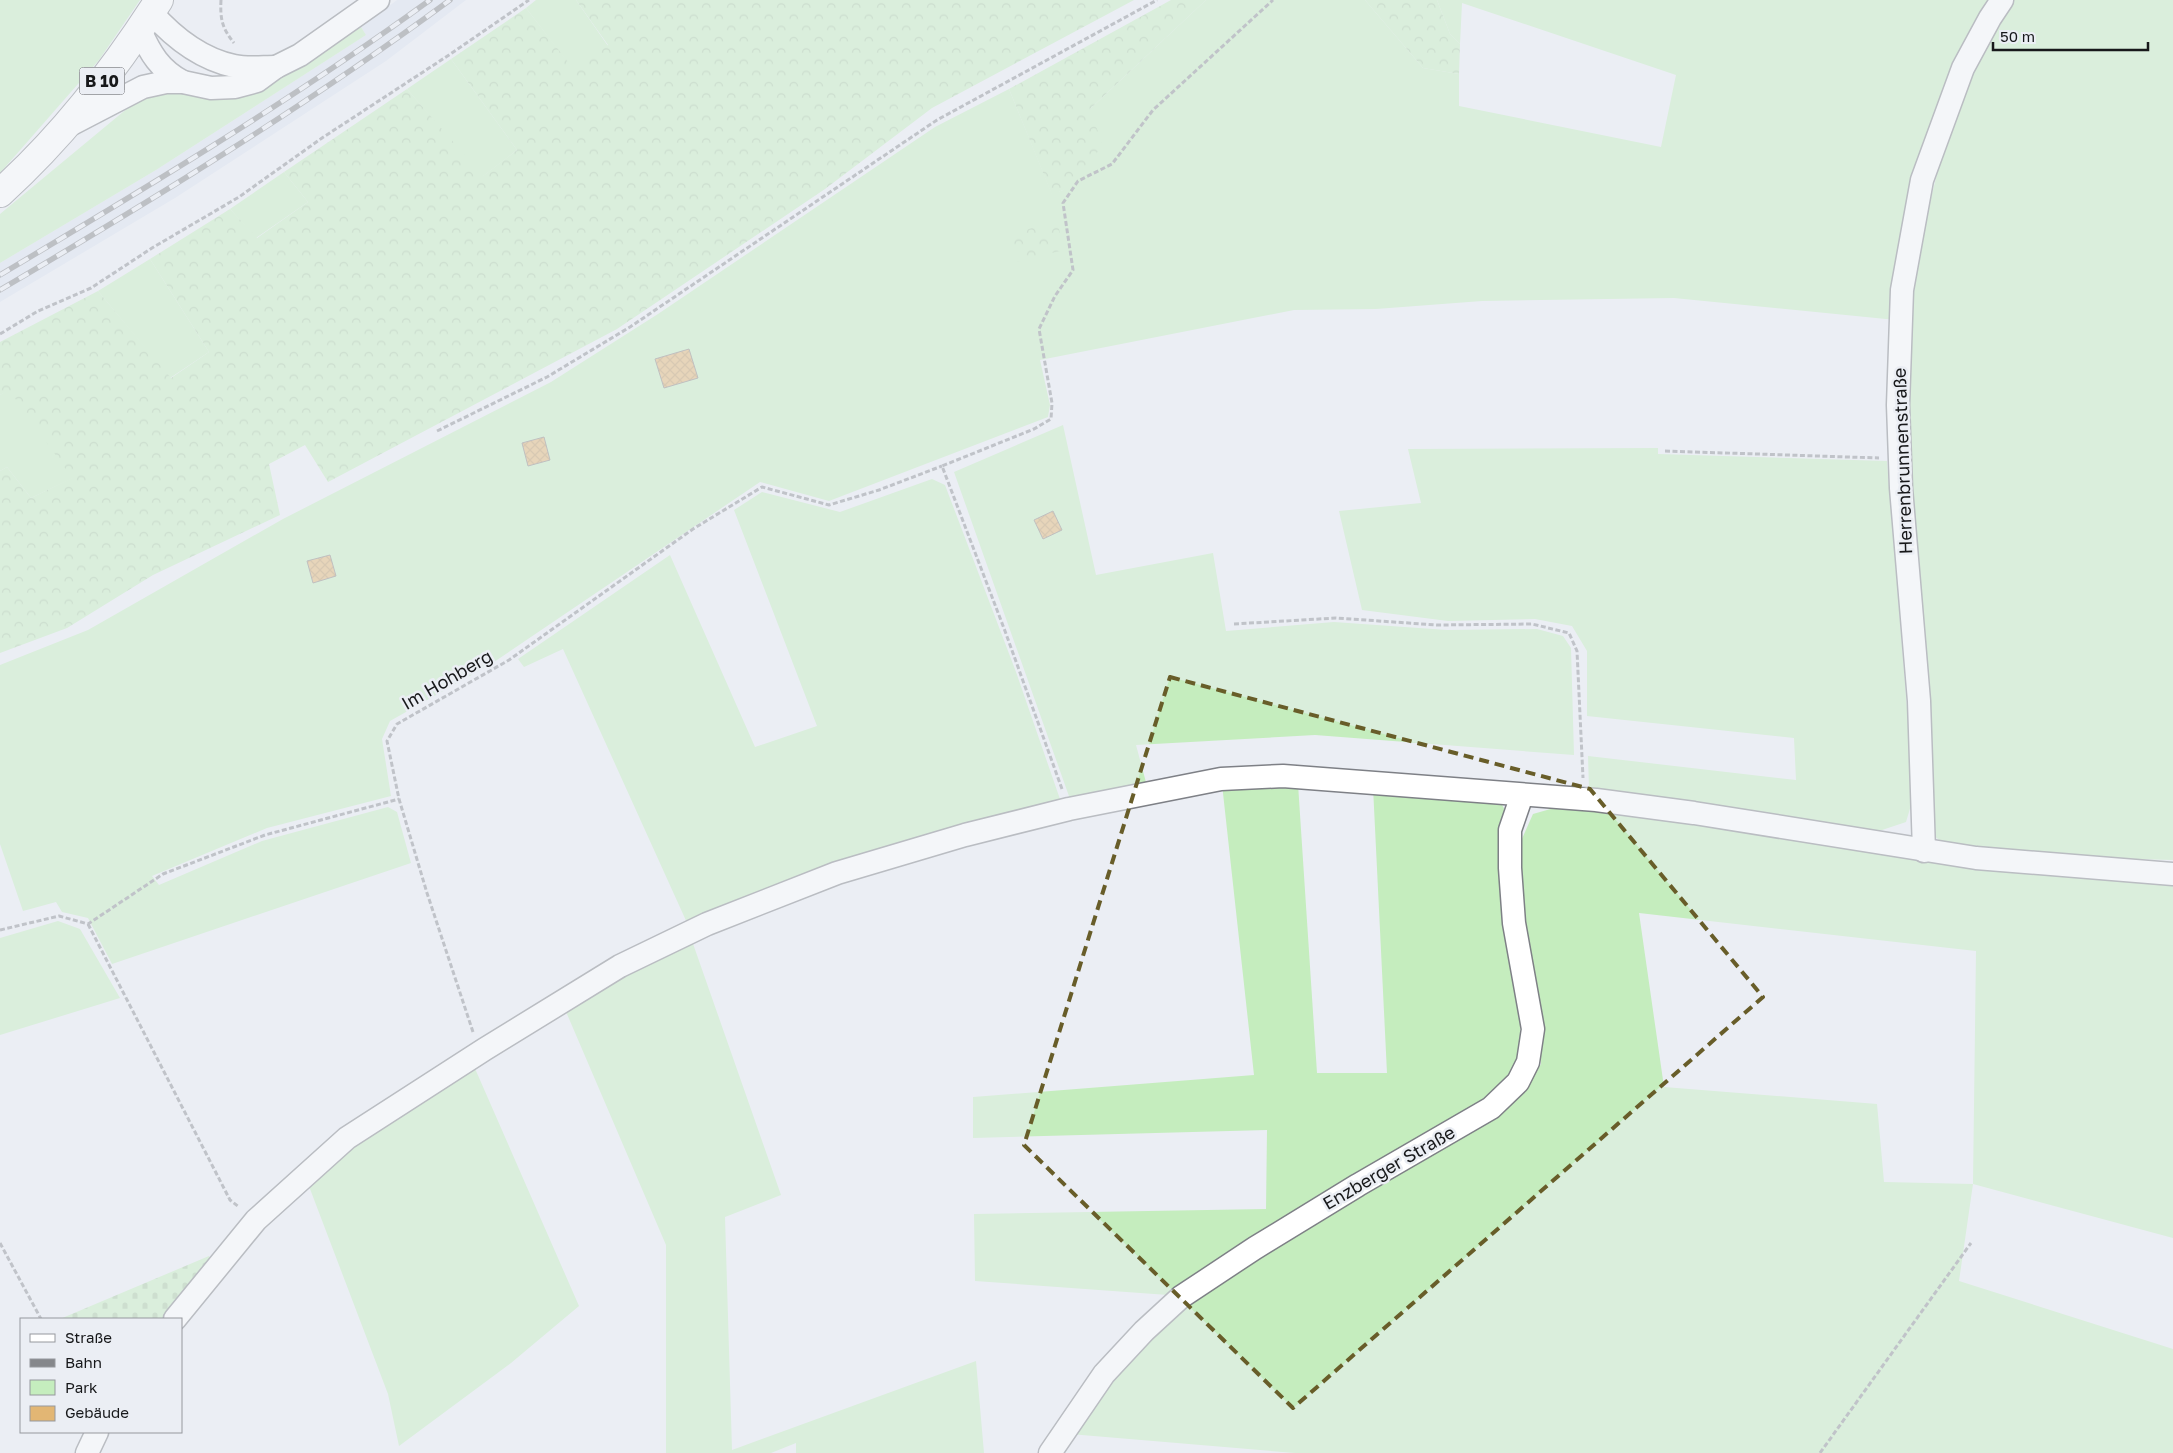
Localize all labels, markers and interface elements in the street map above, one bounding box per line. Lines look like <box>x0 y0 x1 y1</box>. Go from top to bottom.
scale bar <box>1993 20 2148 52</box>
text: 50 m <box>2000 27 2035 45</box>
road number: B 10 <box>80 68 124 94</box>
street label: Herrenbrunnenstraße <box>1888 367 1916 555</box>
street label: Im Hohberg <box>397 644 496 714</box>
street label: Enzberger Straße <box>1319 1120 1458 1214</box>
legend <box>20 1318 182 1433</box>
text: Straße <box>65 1328 112 1346</box>
text: Bahn <box>65 1353 102 1371</box>
text: Park <box>65 1378 98 1396</box>
text: Gebäude <box>65 1403 129 1421</box>

